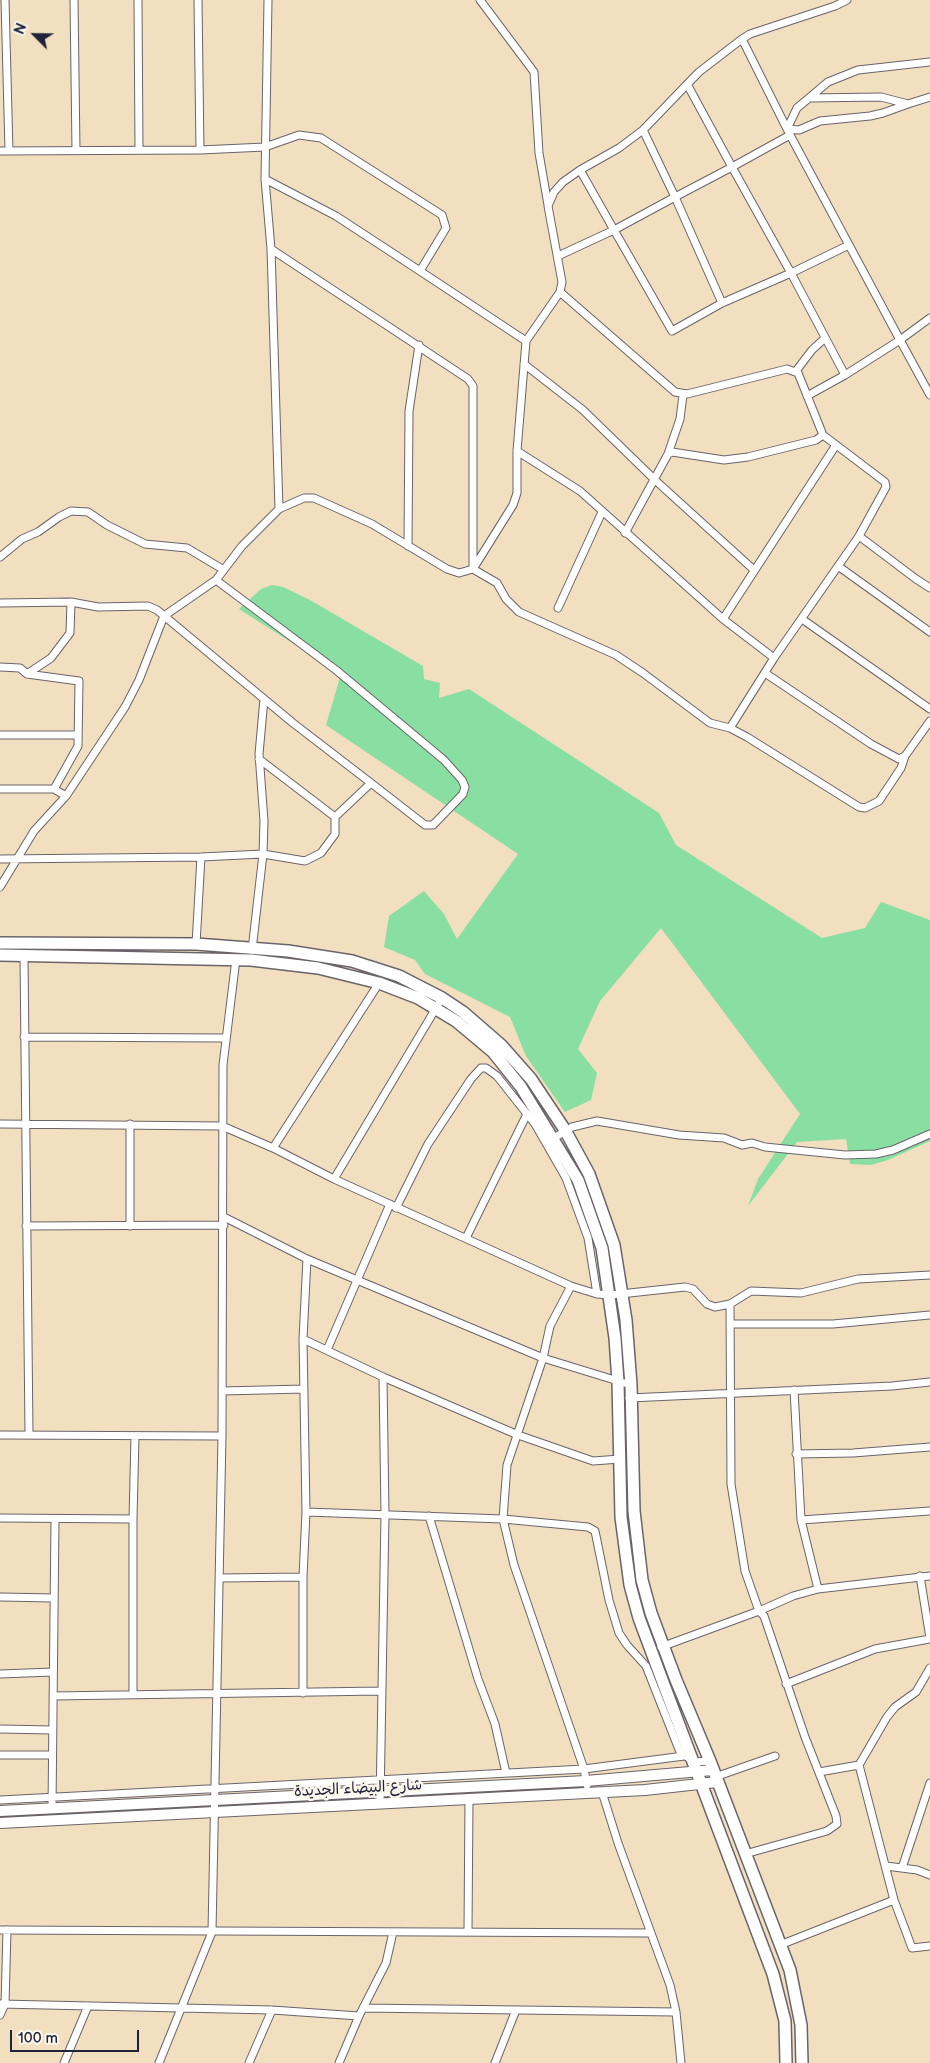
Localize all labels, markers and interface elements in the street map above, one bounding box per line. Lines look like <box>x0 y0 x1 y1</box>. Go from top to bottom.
north arrow <box>10 10 60 60</box>
text: N <box>11 21 31 37</box>
street label: شارع البيضاء الجديدة <box>293 1777 423 1801</box>
scale bar <box>12 2020 141 2052</box>
text: 100 m <box>18 2029 58 2048</box>

